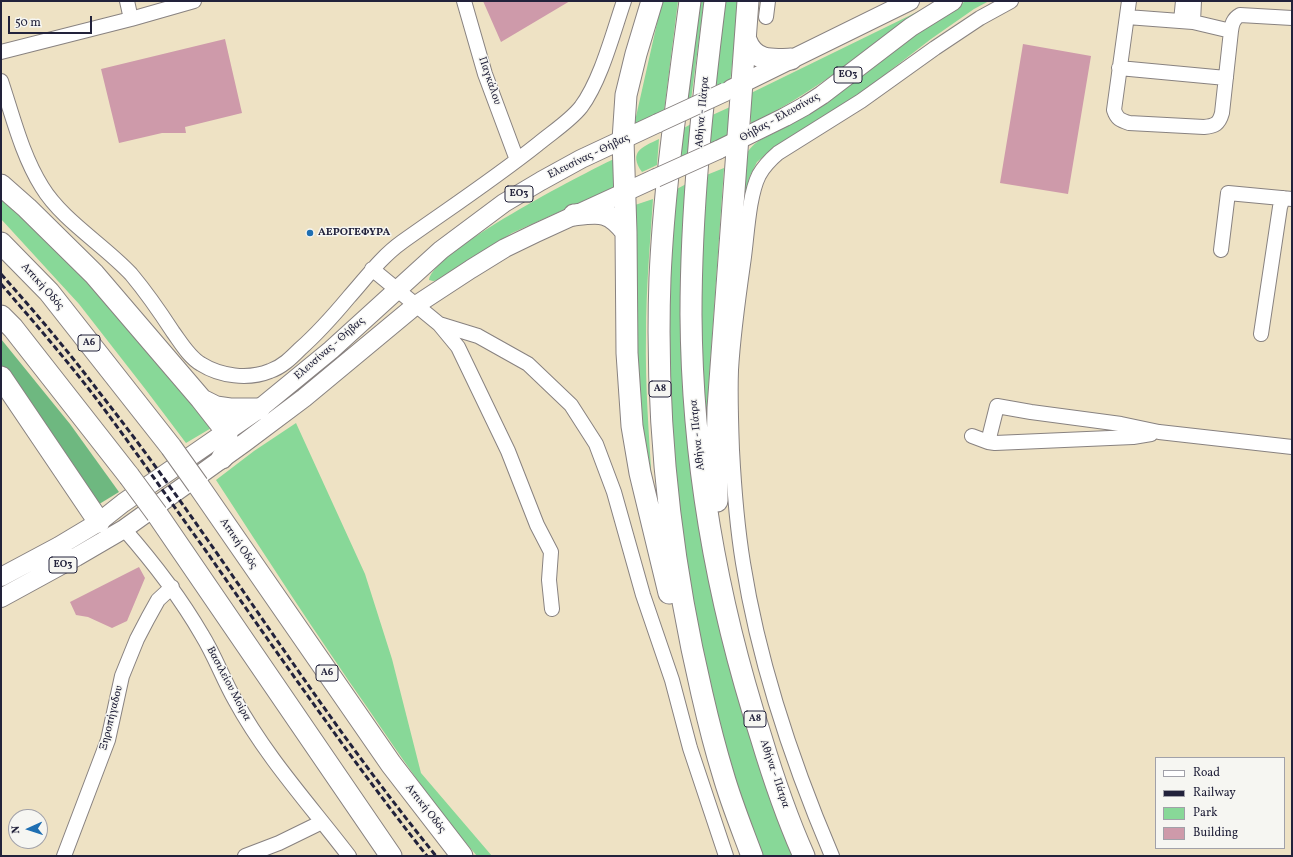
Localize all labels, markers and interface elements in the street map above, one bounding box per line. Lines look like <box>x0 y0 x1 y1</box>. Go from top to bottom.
scale bar <box>10 8 94 34</box>
text: 50 m <box>15 15 41 31</box>
street label: Παγκάλου <box>475 55 503 107</box>
road number: ΕΟ3 <box>834 67 862 83</box>
street label: Αθήνα - Πάτρα <box>693 76 713 148</box>
street label: Θήβας - Ελευσίνας <box>738 91 822 145</box>
street label: Ελευσίνας - Θήβας <box>546 132 632 182</box>
road number: ΕΟ3 <box>505 186 533 202</box>
place label: ΑΕΡΟΓΕΦΥΡΑ <box>318 226 390 240</box>
marker: ΑΕΡΟΓΕΦΥΡΑ <box>305 228 315 238</box>
street label: Αττική Οδός <box>18 261 66 313</box>
street label: Ελευσίνας - Θήβας <box>292 315 368 383</box>
road number: Α6 <box>78 335 100 351</box>
road number: Α8 <box>649 381 671 397</box>
street label: Αθήνα - Πάτρα <box>688 399 708 471</box>
street label: Αττική Οδός <box>216 516 260 572</box>
road number: ΕΟ3 <box>49 557 77 573</box>
street label: Βασιλείου Μοίρα <box>203 645 253 723</box>
road number: Α6 <box>316 665 338 681</box>
street label: Ξηροπήγαδου <box>98 684 126 752</box>
road number: Α8 <box>744 711 766 727</box>
street label: Αθήνα - Πάτρα <box>756 738 792 810</box>
legend <box>1155 757 1285 849</box>
text: Road <box>1193 765 1220 781</box>
street label: Αττική Οδός <box>402 782 448 836</box>
text: Railway <box>1193 785 1236 801</box>
text: Park <box>1193 805 1218 821</box>
north arrow <box>8 809 48 849</box>
text: N <box>9 825 24 834</box>
text: Building <box>1193 825 1238 841</box>

